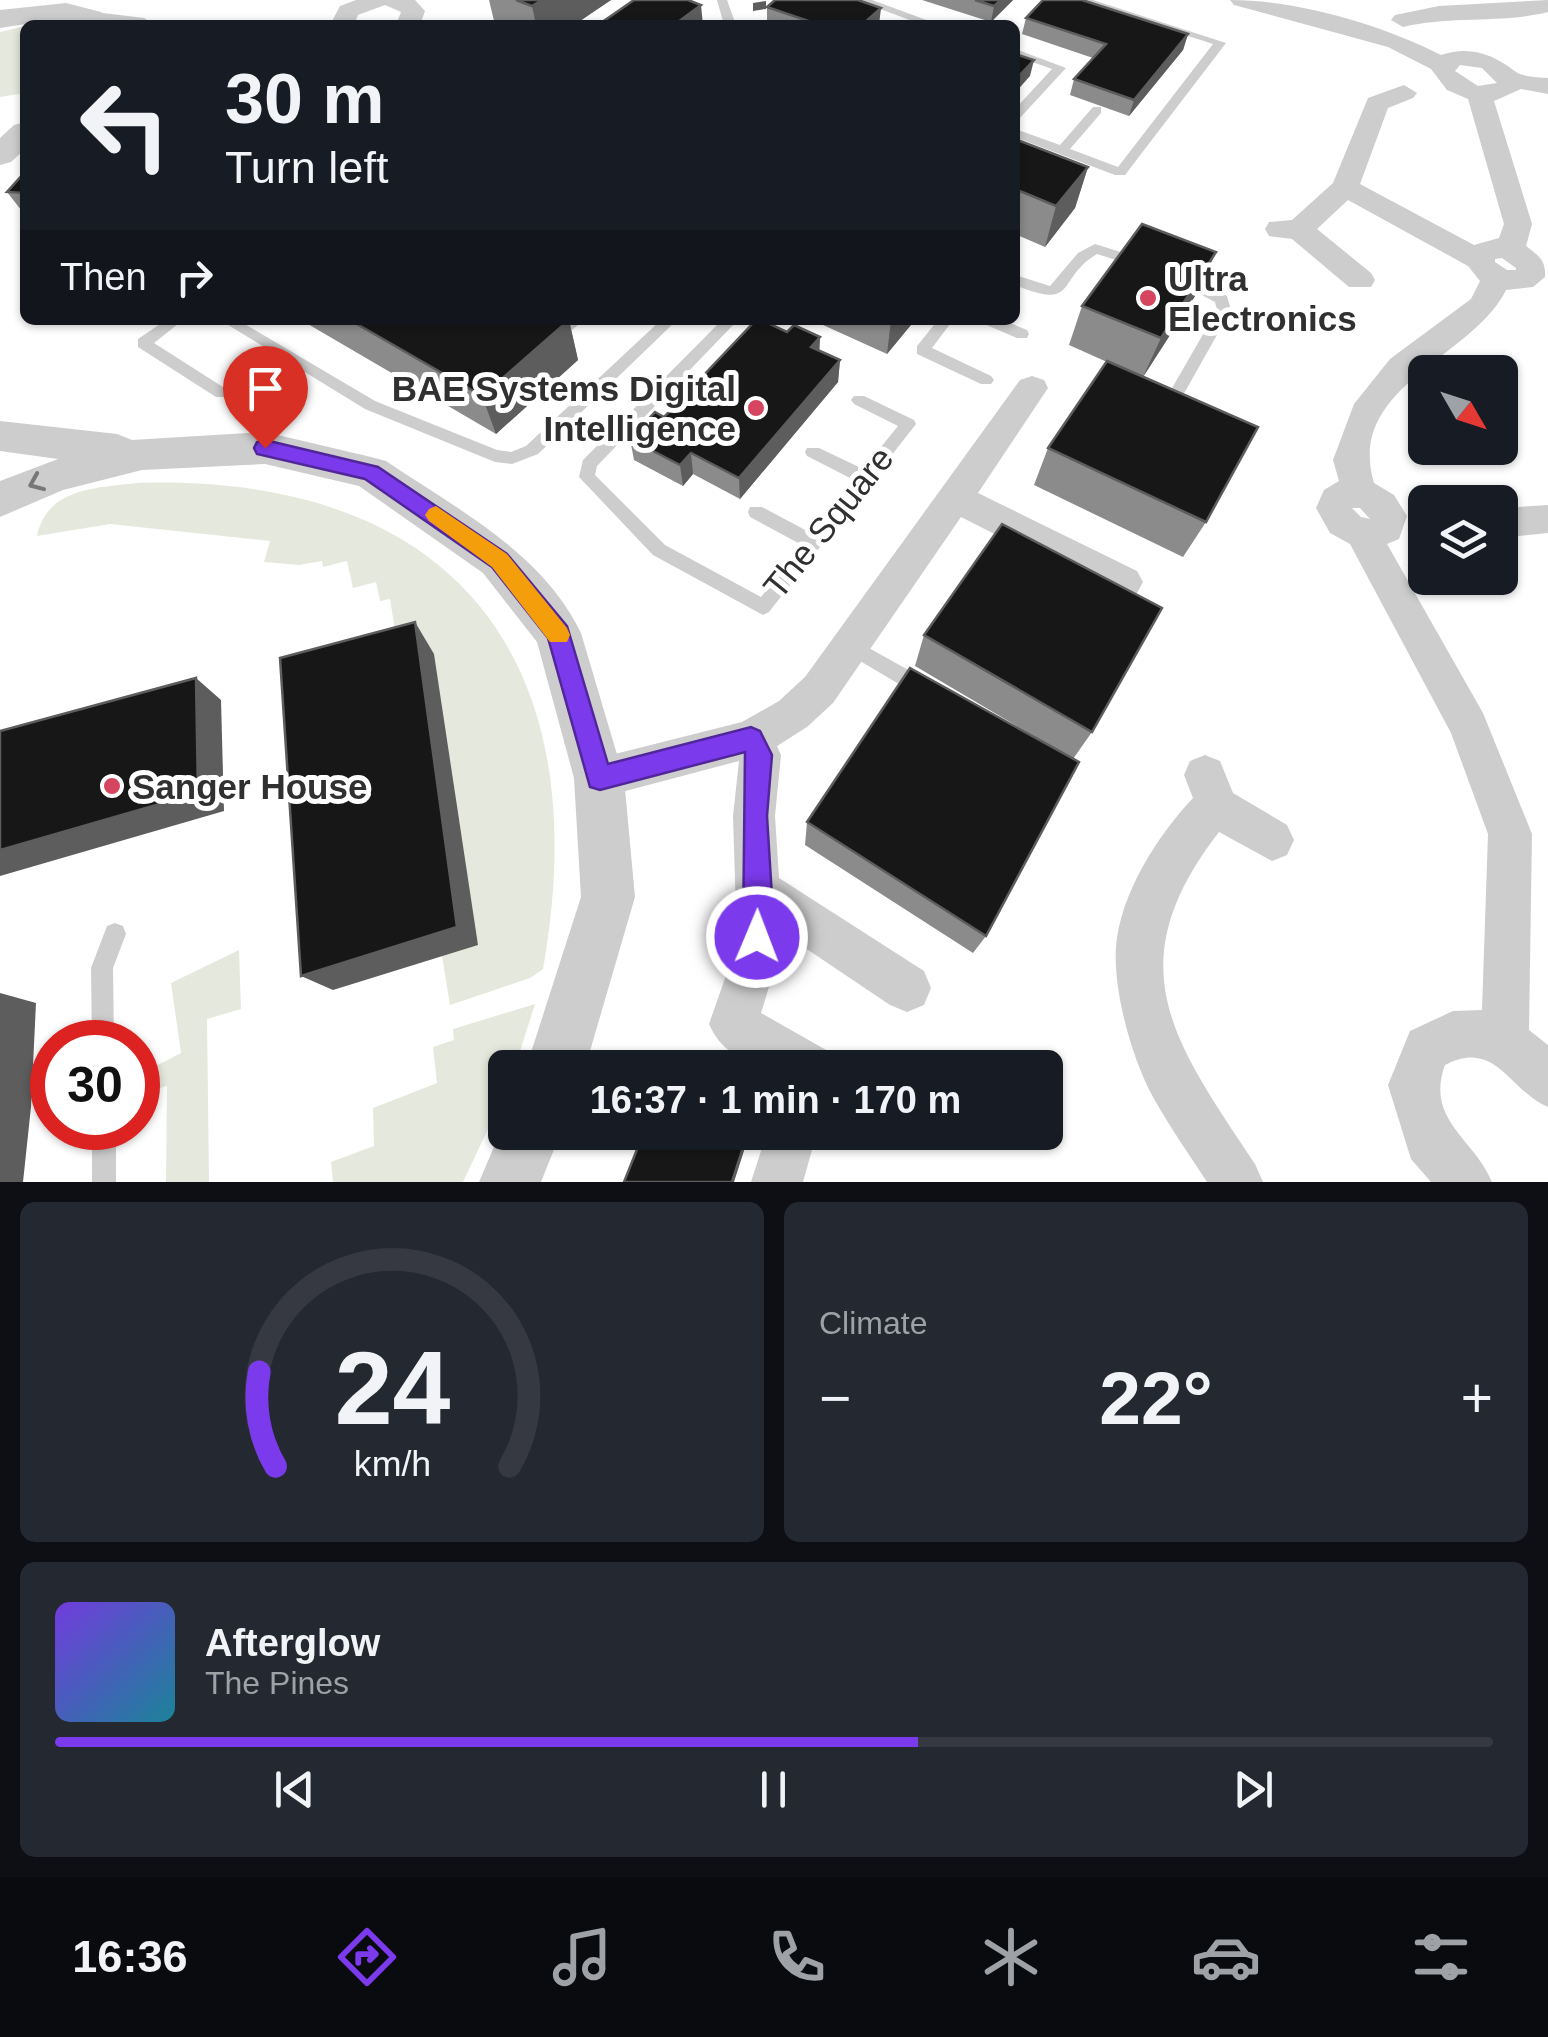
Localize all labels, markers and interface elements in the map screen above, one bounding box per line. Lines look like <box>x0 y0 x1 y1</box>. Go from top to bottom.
icon: left <box>60 60 190 190</box>
text: 30 m <box>225 60 385 138</box>
text: Turn left <box>225 142 388 193</box>
icon: right <box>167 250 222 305</box>
text: Then <box>60 256 147 298</box>
place label: Ultra Electronics <box>1168 259 1357 338</box>
marker: Ultra Electronics <box>1137 287 1159 309</box>
pin <box>223 346 308 449</box>
north arrow <box>1408 355 1518 465</box>
map controls <box>1408 355 1518 595</box>
icon: arrive <box>238 361 293 416</box>
place label: BAE Systems Digital Intelligence <box>392 369 736 448</box>
marker: BAE Systems Digital Intelligence <box>745 397 767 419</box>
street label: The Square <box>755 439 901 605</box>
one-way arrow <box>28 471 46 491</box>
button: layers <box>1408 485 1518 595</box>
place label: Sanger House <box>132 767 367 806</box>
marker: Sanger House <box>101 775 123 797</box>
position arrow <box>705 885 809 989</box>
speed limit sign: 30 <box>30 1020 160 1150</box>
text: 16:37 · 1 min · 170 m <box>590 1079 961 1121</box>
text: Climate <box>819 1305 927 1341</box>
text: 24 <box>334 1330 450 1446</box>
text: 22° <box>1099 1356 1213 1440</box>
text: − <box>819 1367 851 1429</box>
text: + <box>1461 1367 1493 1429</box>
text: km/h <box>353 1444 431 1484</box>
text: Afterglow <box>205 1622 380 1664</box>
text: The Pines <box>205 1665 349 1701</box>
icon: previous <box>267 1762 322 1817</box>
icon: pause <box>746 1762 801 1817</box>
icon: next <box>1226 1762 1281 1817</box>
icon: directions <box>332 1922 402 1992</box>
icon: music <box>547 1922 617 1992</box>
icon: phone <box>762 1922 832 1992</box>
icon: climate <box>976 1922 1046 1992</box>
icon: car <box>1191 1922 1261 1992</box>
icon: filters <box>1406 1922 1476 1992</box>
text: 16:36 <box>72 1931 187 1982</box>

